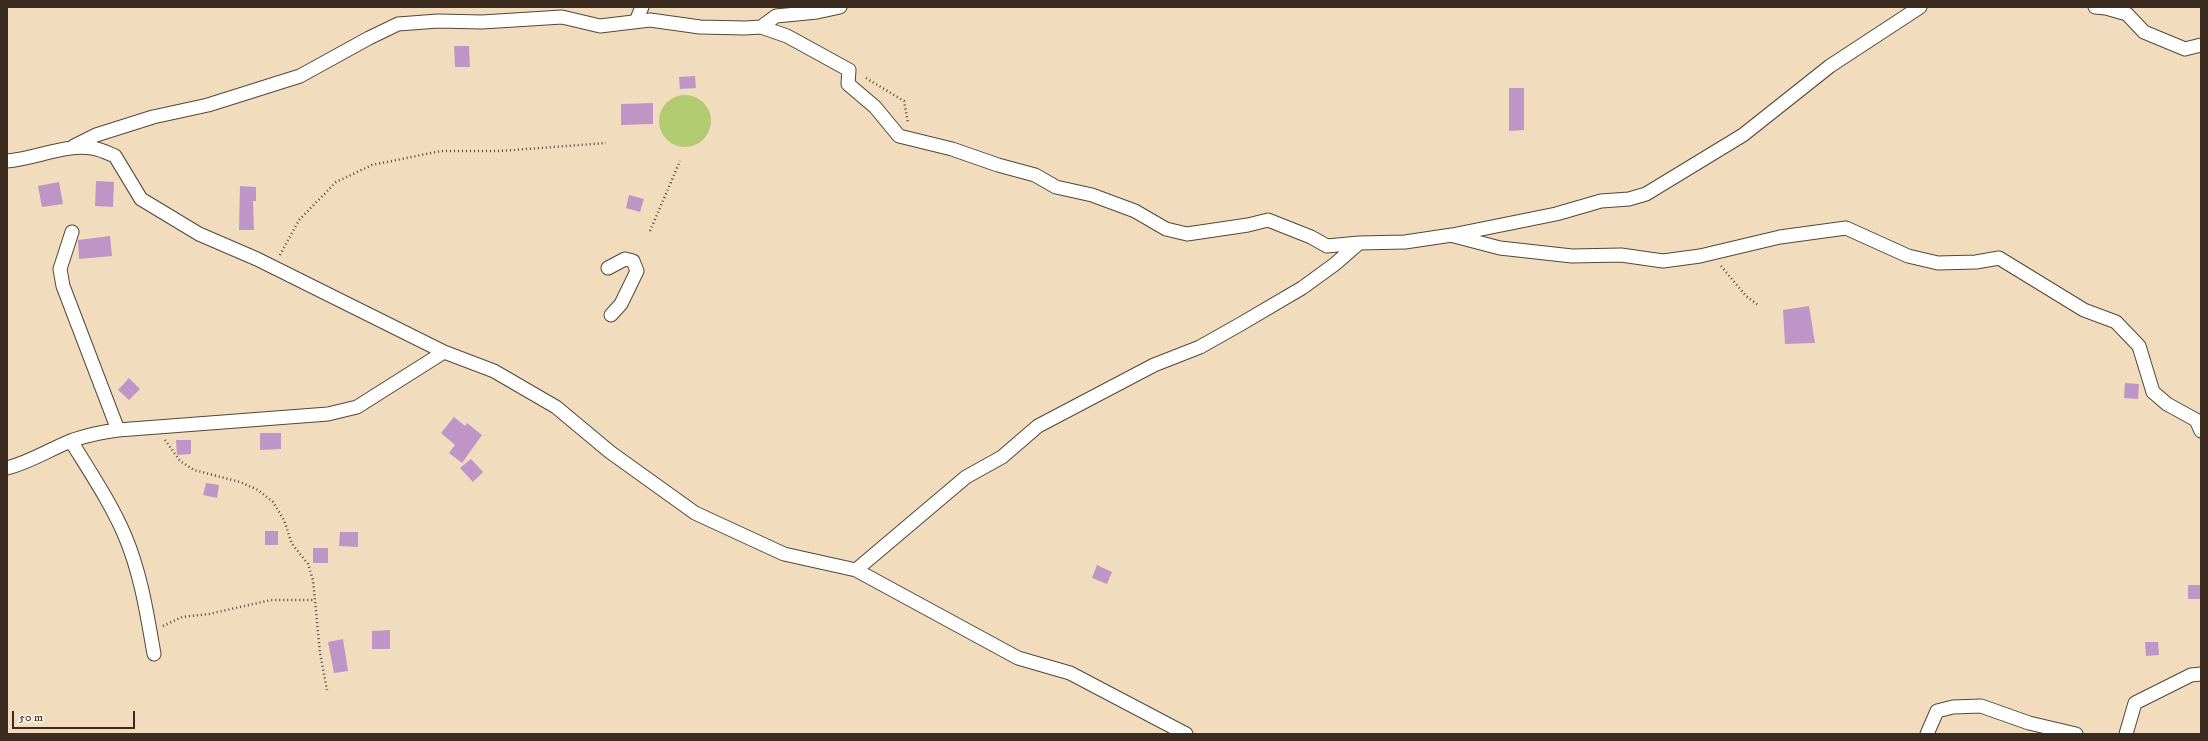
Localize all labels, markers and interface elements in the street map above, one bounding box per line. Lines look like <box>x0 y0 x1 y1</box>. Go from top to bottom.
scale bar <box>14 703 137 729</box>
text: 50 m <box>19 710 43 725</box>

